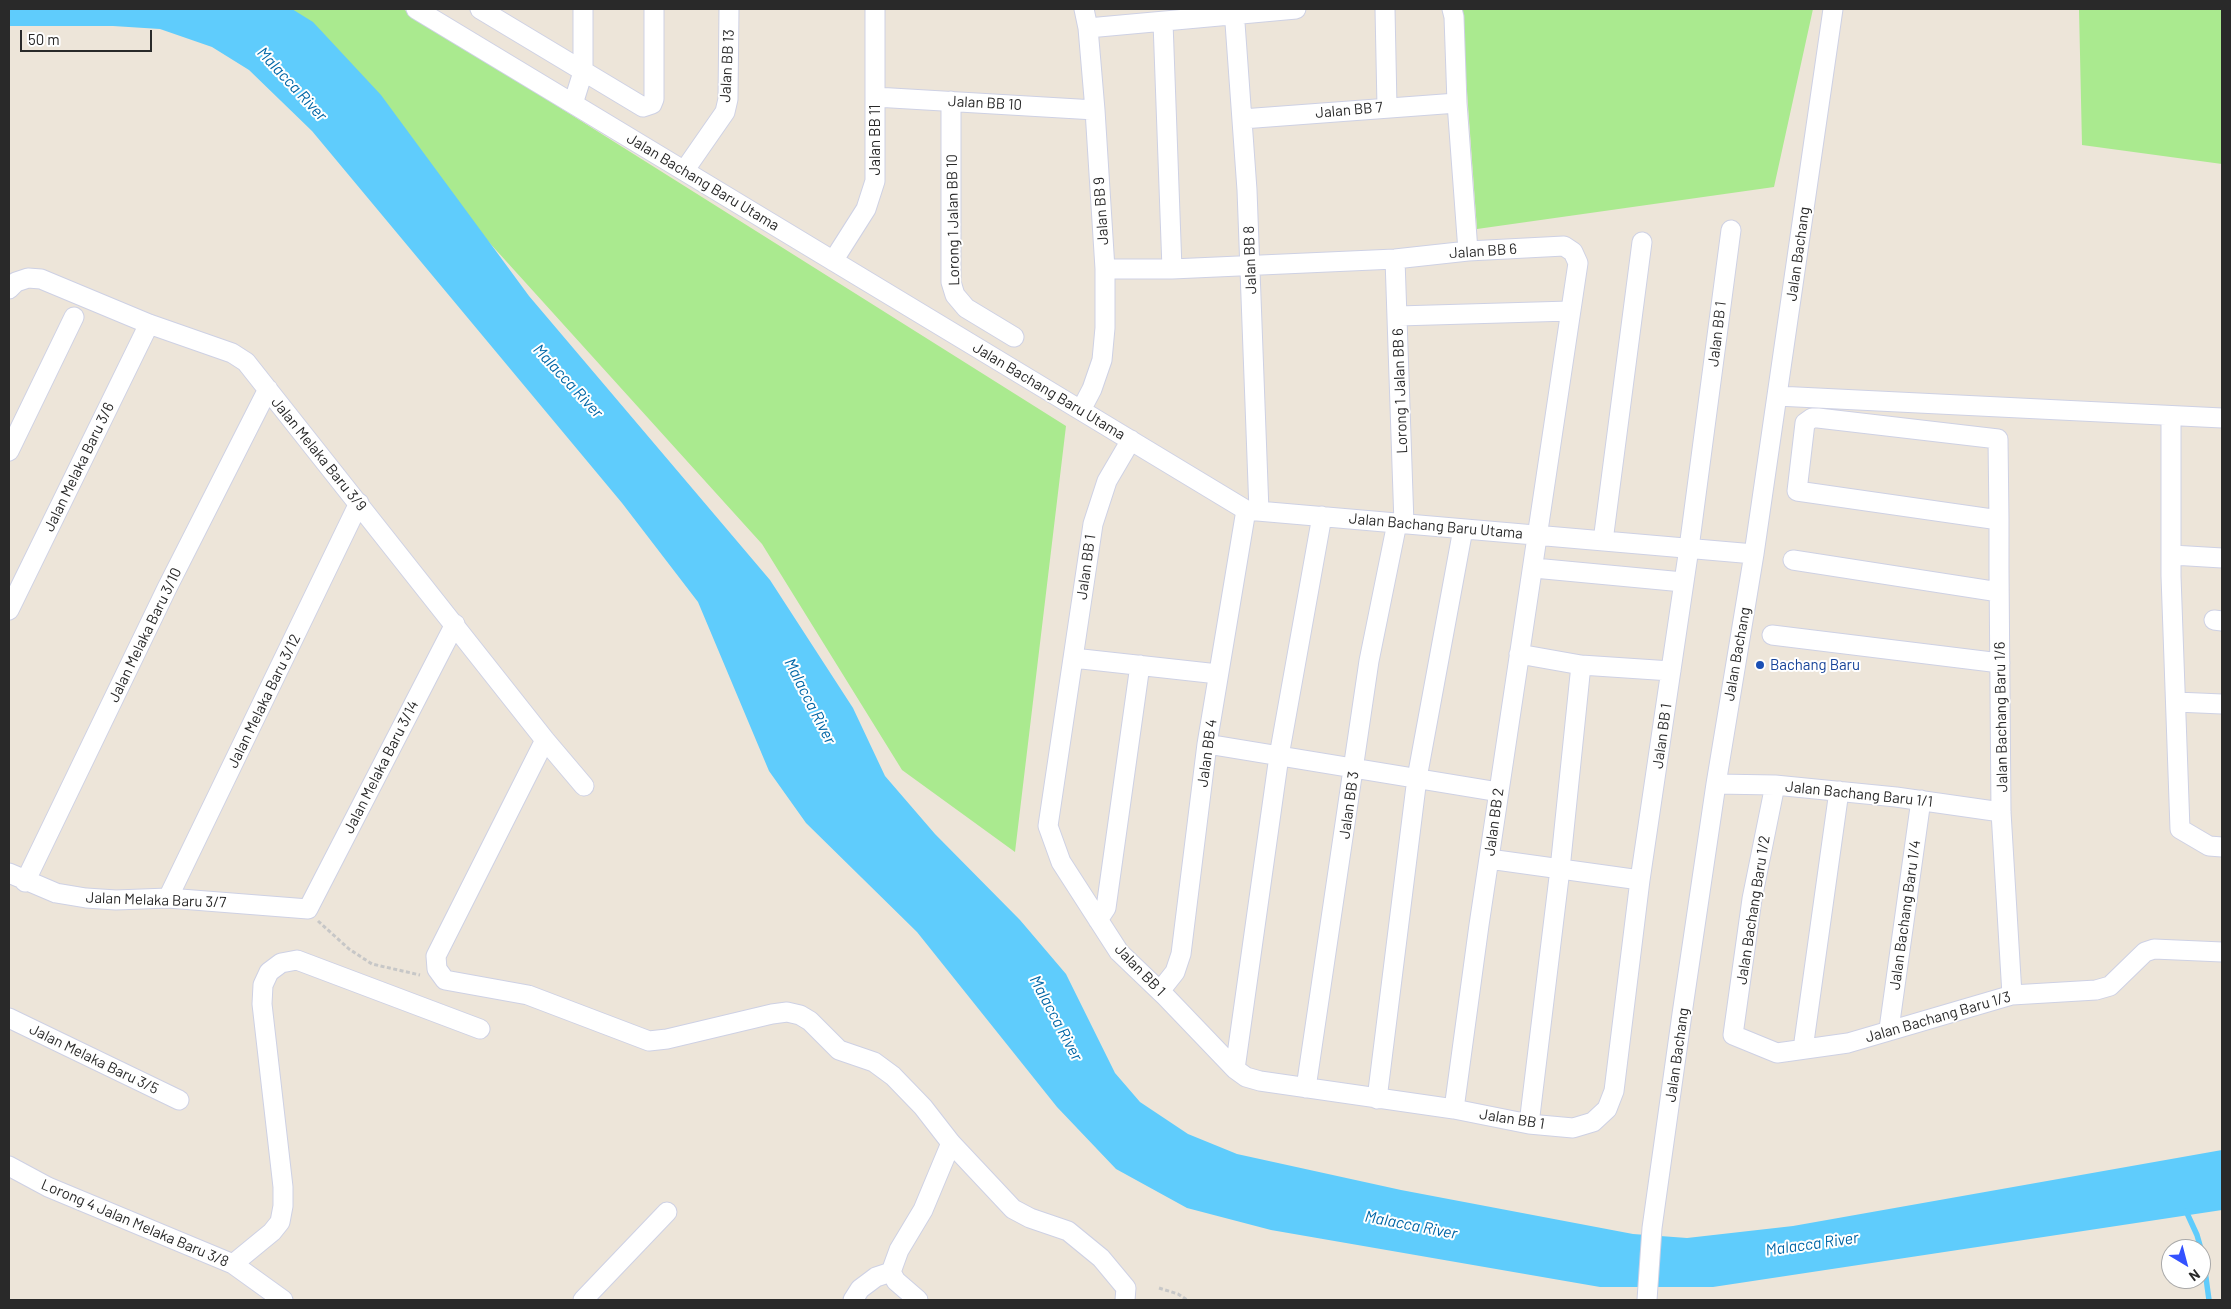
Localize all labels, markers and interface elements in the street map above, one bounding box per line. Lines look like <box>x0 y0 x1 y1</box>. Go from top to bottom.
scale bar <box>22 20 155 52</box>
street label: Jalan BB 13 <box>716 29 738 103</box>
text: 50 m <box>28 30 60 48</box>
water label: Malacca River <box>253 43 331 125</box>
street label: Jalan BB 10 <box>948 92 1022 114</box>
street label: Jalan BB 7 <box>1315 98 1383 122</box>
street label: Jalan BB 11 <box>866 105 884 175</box>
street label: Jalan Bachang Baru Utama <box>624 129 782 235</box>
street label: Lorong 1 Jalan BB 10 <box>943 154 963 286</box>
street label: Jalan BB 9 <box>1090 176 1112 246</box>
street label: Jalan Bachang <box>1782 206 1814 302</box>
street label: Jalan BB 8 <box>1240 226 1260 294</box>
street label: Jalan BB 6 <box>1448 240 1518 262</box>
street label: Jalan BB 1 <box>1704 300 1730 368</box>
street label: Lorong 1 Jalan BB 6 <box>1389 328 1411 454</box>
street label: Jalan Bachang Baru Utama <box>970 338 1128 444</box>
water label: Malacca River <box>529 340 607 422</box>
street label: Jalan Melaka Baru 3/9 <box>268 393 370 515</box>
street label: Jalan Melaka Baru 3/6 <box>40 400 118 534</box>
street label: Jalan Bachang Baru Utama <box>1348 509 1524 543</box>
street label: Jalan BB 1 <box>1073 533 1099 601</box>
street label: Jalan Melaka Baru 3/10 <box>105 565 185 705</box>
street label: Jalan Bachang <box>1720 606 1754 702</box>
street label: Jalan Melaka Baru 3/12 <box>224 631 304 771</box>
street label: Jalan Bachang Baru 1/6 <box>1991 642 2011 792</box>
water label: Malacca River <box>780 655 840 747</box>
place label: Bachang Baru <box>1770 656 1860 674</box>
marker: Bachang Baru <box>1754 659 1766 671</box>
street label: Jalan Melaka Baru 3/14 <box>340 697 422 837</box>
street label: Jalan BB 1 <box>1649 702 1675 770</box>
street label: Jalan BB 4 <box>1193 718 1221 788</box>
street label: Jalan BB 3 <box>1335 770 1363 840</box>
street label: Jalan Bachang Baru 1/1 <box>1784 777 1934 811</box>
street label: Jalan BB 2 <box>1480 787 1508 857</box>
street label: Jalan Bachang Baru 1/2 <box>1732 834 1774 986</box>
street label: Jalan Bachang Baru 1/4 <box>1886 839 1924 991</box>
street label: Jalan Melaka Baru 3/7 <box>85 889 227 911</box>
street label: Jalan BB 1 <box>1111 940 1169 1000</box>
water label: Malacca River <box>1026 972 1086 1064</box>
street label: Jalan Bachang Baru 1/3 <box>1863 988 2013 1046</box>
street label: Jalan Bachang <box>1661 1007 1693 1103</box>
street label: Jalan Melaka Baru 3/5 <box>27 1020 161 1098</box>
street label: Jalan BB 1 <box>1478 1105 1546 1133</box>
street label: Lorong 4 Jalan Melaka Baru 3/8 <box>38 1175 232 1271</box>
water label: Malacca River <box>1363 1207 1459 1243</box>
water label: Malacca River <box>1764 1228 1860 1260</box>
north arrow <box>2161 1239 2211 1289</box>
text: N <box>2186 1266 2204 1285</box>

